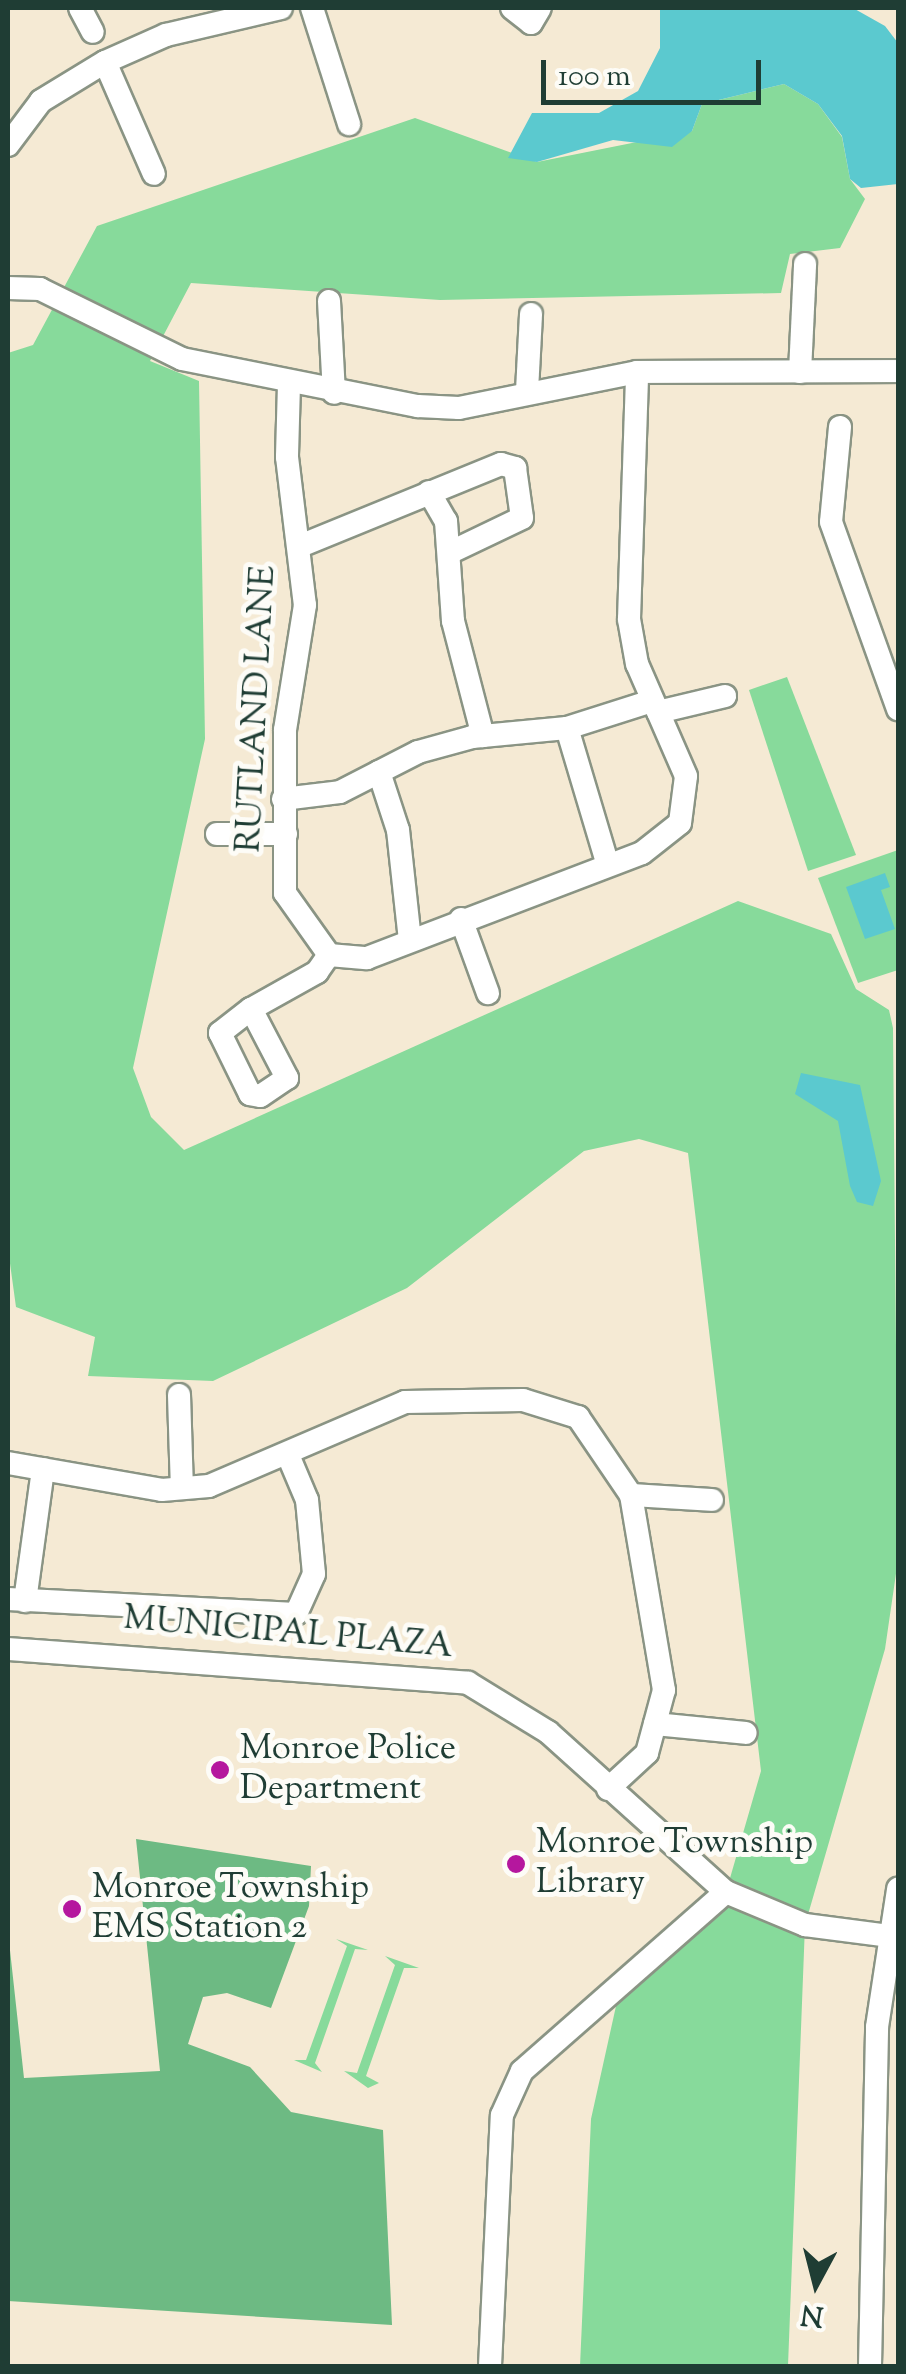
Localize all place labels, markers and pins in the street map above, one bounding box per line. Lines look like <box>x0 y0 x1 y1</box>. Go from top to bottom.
place label: Monroe Police Department <box>240 1729 456 1811</box>
marker: Monroe Police Department <box>209 1759 231 1781</box>
place label: Monroe Township Library <box>536 1823 813 1905</box>
marker: Monroe Township Library <box>505 1853 527 1875</box>
place label: Monroe Township EMS Station 2 <box>92 1868 369 1950</box>
marker: Monroe Township EMS Station 2 <box>61 1898 83 1920</box>

